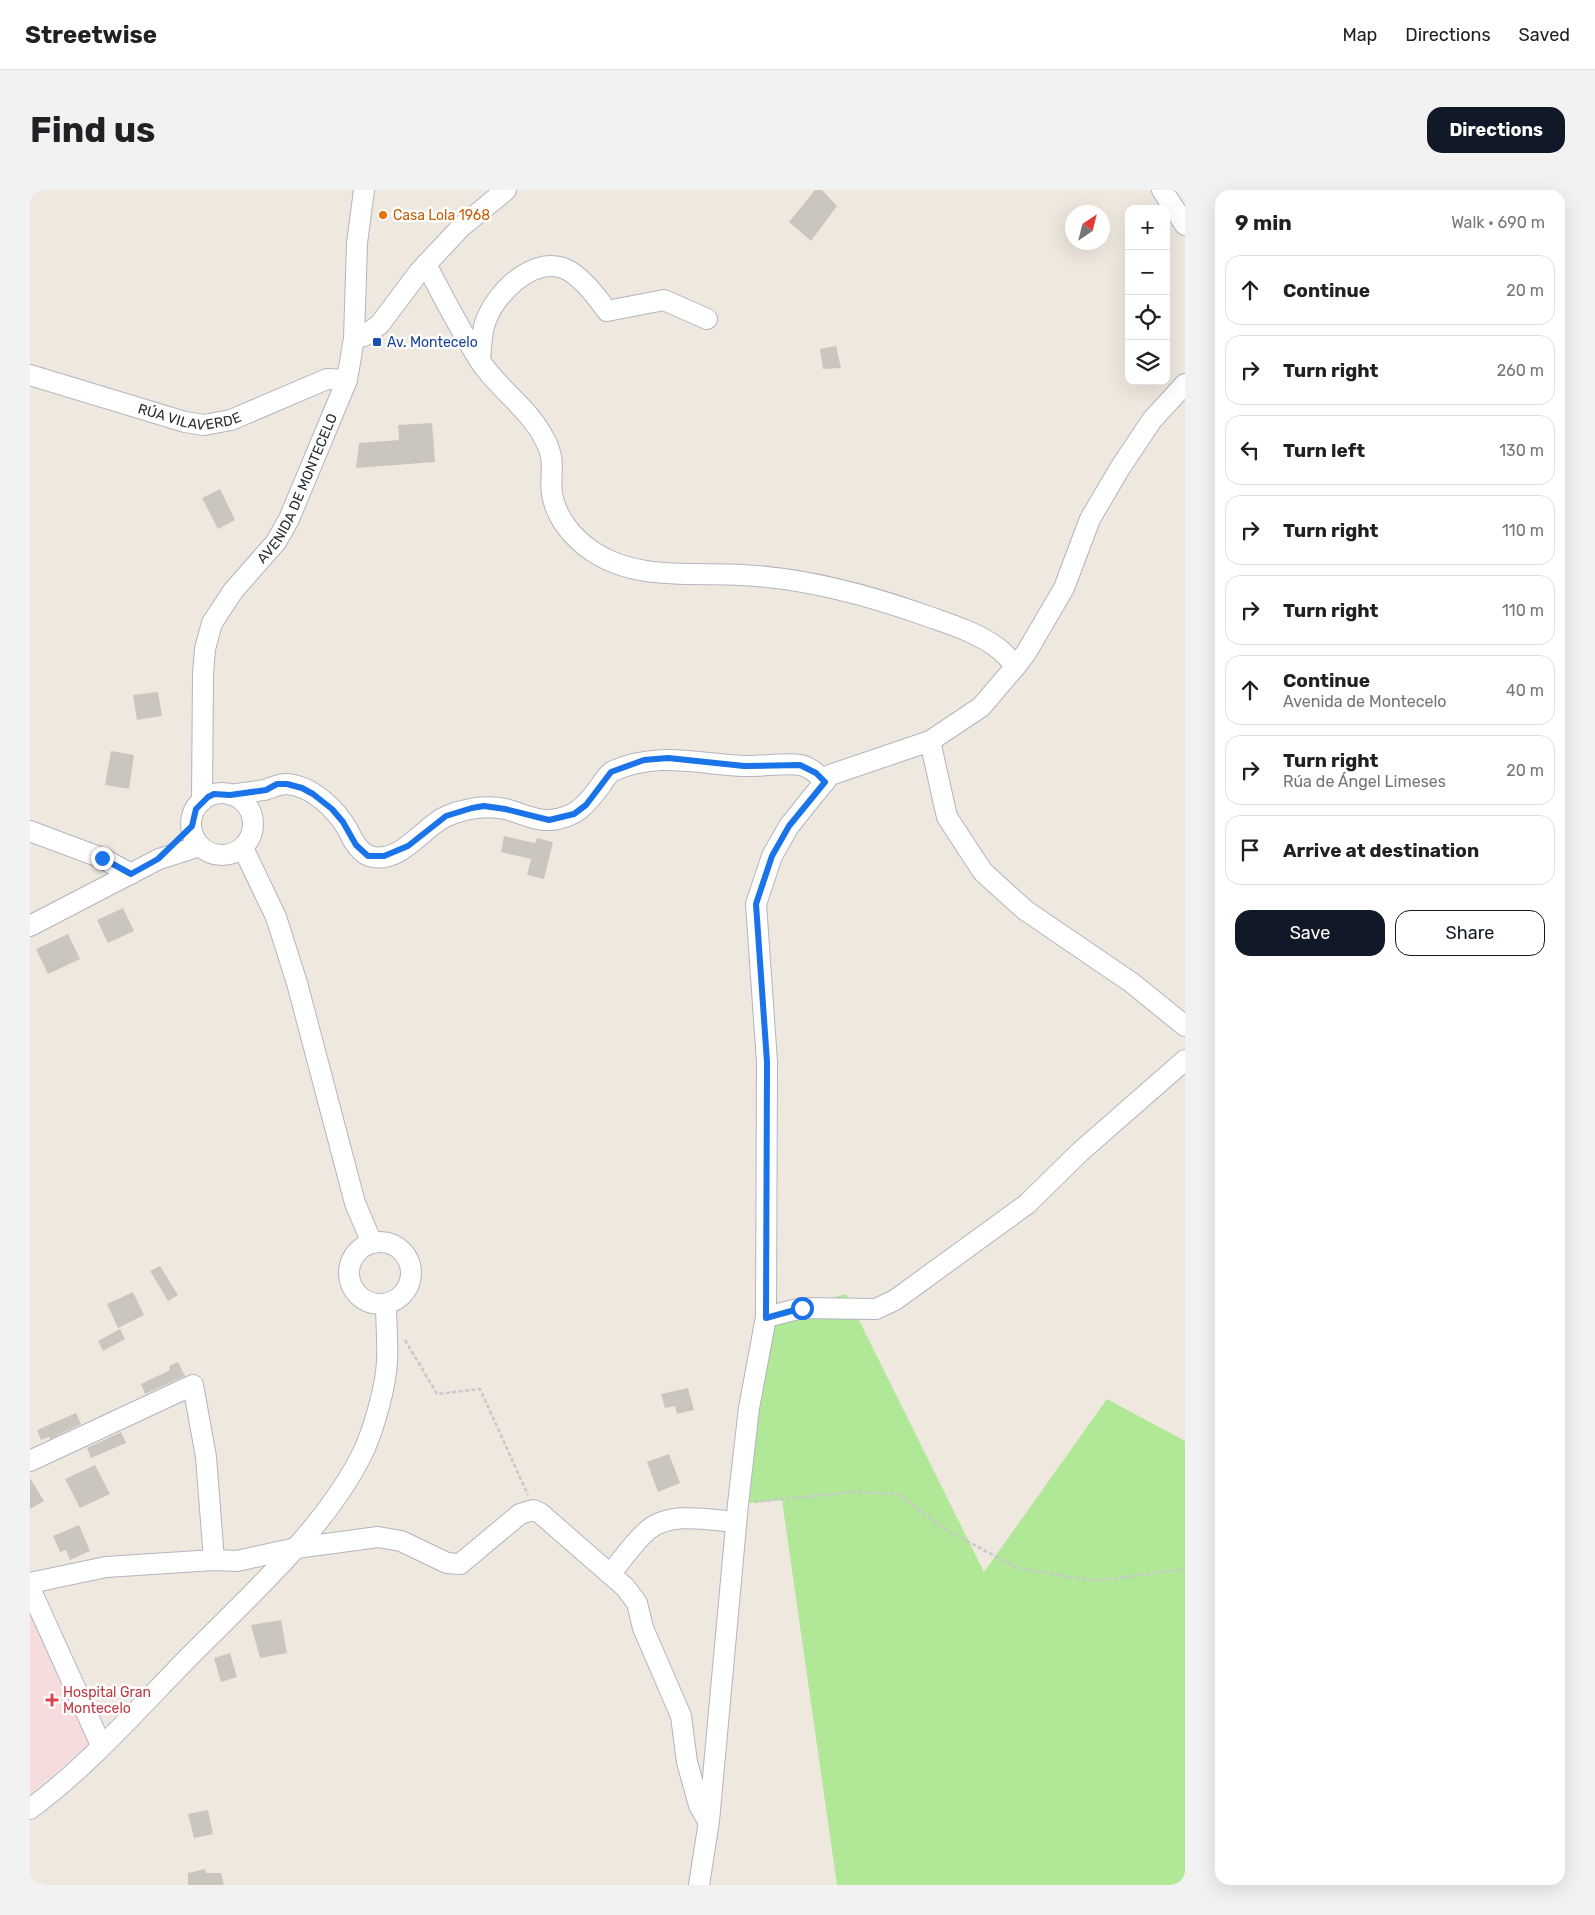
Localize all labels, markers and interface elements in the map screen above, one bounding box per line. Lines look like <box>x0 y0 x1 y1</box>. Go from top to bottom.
text: Streetwise <box>25 21 157 49</box>
text: Map <box>1342 24 1377 46</box>
text: Directions <box>1405 24 1491 46</box>
text: Saved <box>1519 24 1570 46</box>
button: Directions <box>1427 107 1565 153</box>
text: Find us <box>30 109 155 151</box>
north arrow <box>1065 205 1110 250</box>
map controls <box>1125 205 1170 385</box>
button: + <box>1125 205 1170 250</box>
place label: Casa Lola 1968 <box>393 207 490 224</box>
marker: Casa Lola 1968 <box>377 209 389 221</box>
text: 9 min <box>1235 210 1292 235</box>
text: Walk · 690 m <box>1451 213 1545 232</box>
button: − <box>1125 250 1170 295</box>
icon: ahead <box>1236 276 1264 304</box>
text: Continue <box>1283 279 1370 302</box>
text: 20 m <box>1506 281 1544 300</box>
button: locate <box>1125 295 1170 340</box>
place label: Av. Montecelo <box>387 334 478 351</box>
marker: Av. Montecelo <box>371 336 383 348</box>
button: layers <box>1125 340 1170 385</box>
icon: right <box>1236 356 1264 384</box>
text: Turn right <box>1283 359 1378 382</box>
text: 260 m <box>1497 361 1544 380</box>
street label: RÚA VILAVERDE <box>136 400 244 434</box>
street label: AVENIDA DE MONTECELO <box>253 411 341 567</box>
icon: left <box>1236 436 1264 464</box>
text: Turn left <box>1283 439 1365 462</box>
text: 130 m <box>1499 441 1544 460</box>
icon: right <box>1236 516 1264 544</box>
text: Turn right <box>1283 519 1378 542</box>
text: 110 m <box>1502 521 1544 540</box>
icon: right <box>1236 596 1264 624</box>
text: Turn right <box>1283 599 1378 622</box>
text: 110 m <box>1502 601 1544 620</box>
text: Continue <box>1283 669 1370 692</box>
icon: ahead <box>1236 676 1264 704</box>
text: 40 m <box>1506 681 1544 700</box>
text: Avenida de Montecelo <box>1283 692 1447 711</box>
text: Turn right <box>1283 749 1378 772</box>
icon: right <box>1236 756 1264 784</box>
text: 20 m <box>1506 761 1544 780</box>
text: Rúa de Ángel Limeses <box>1283 772 1446 791</box>
icon: arrive <box>1236 836 1264 864</box>
text: Arrive at destination <box>1283 839 1479 862</box>
route end <box>91 847 114 870</box>
button: Save <box>1235 910 1385 956</box>
button: Share <box>1395 910 1545 956</box>
route start <box>791 1297 814 1320</box>
place label: Hospital Gran Montecelo <box>63 1684 151 1717</box>
marker: Hospital Gran Montecelo <box>45 1693 59 1707</box>

